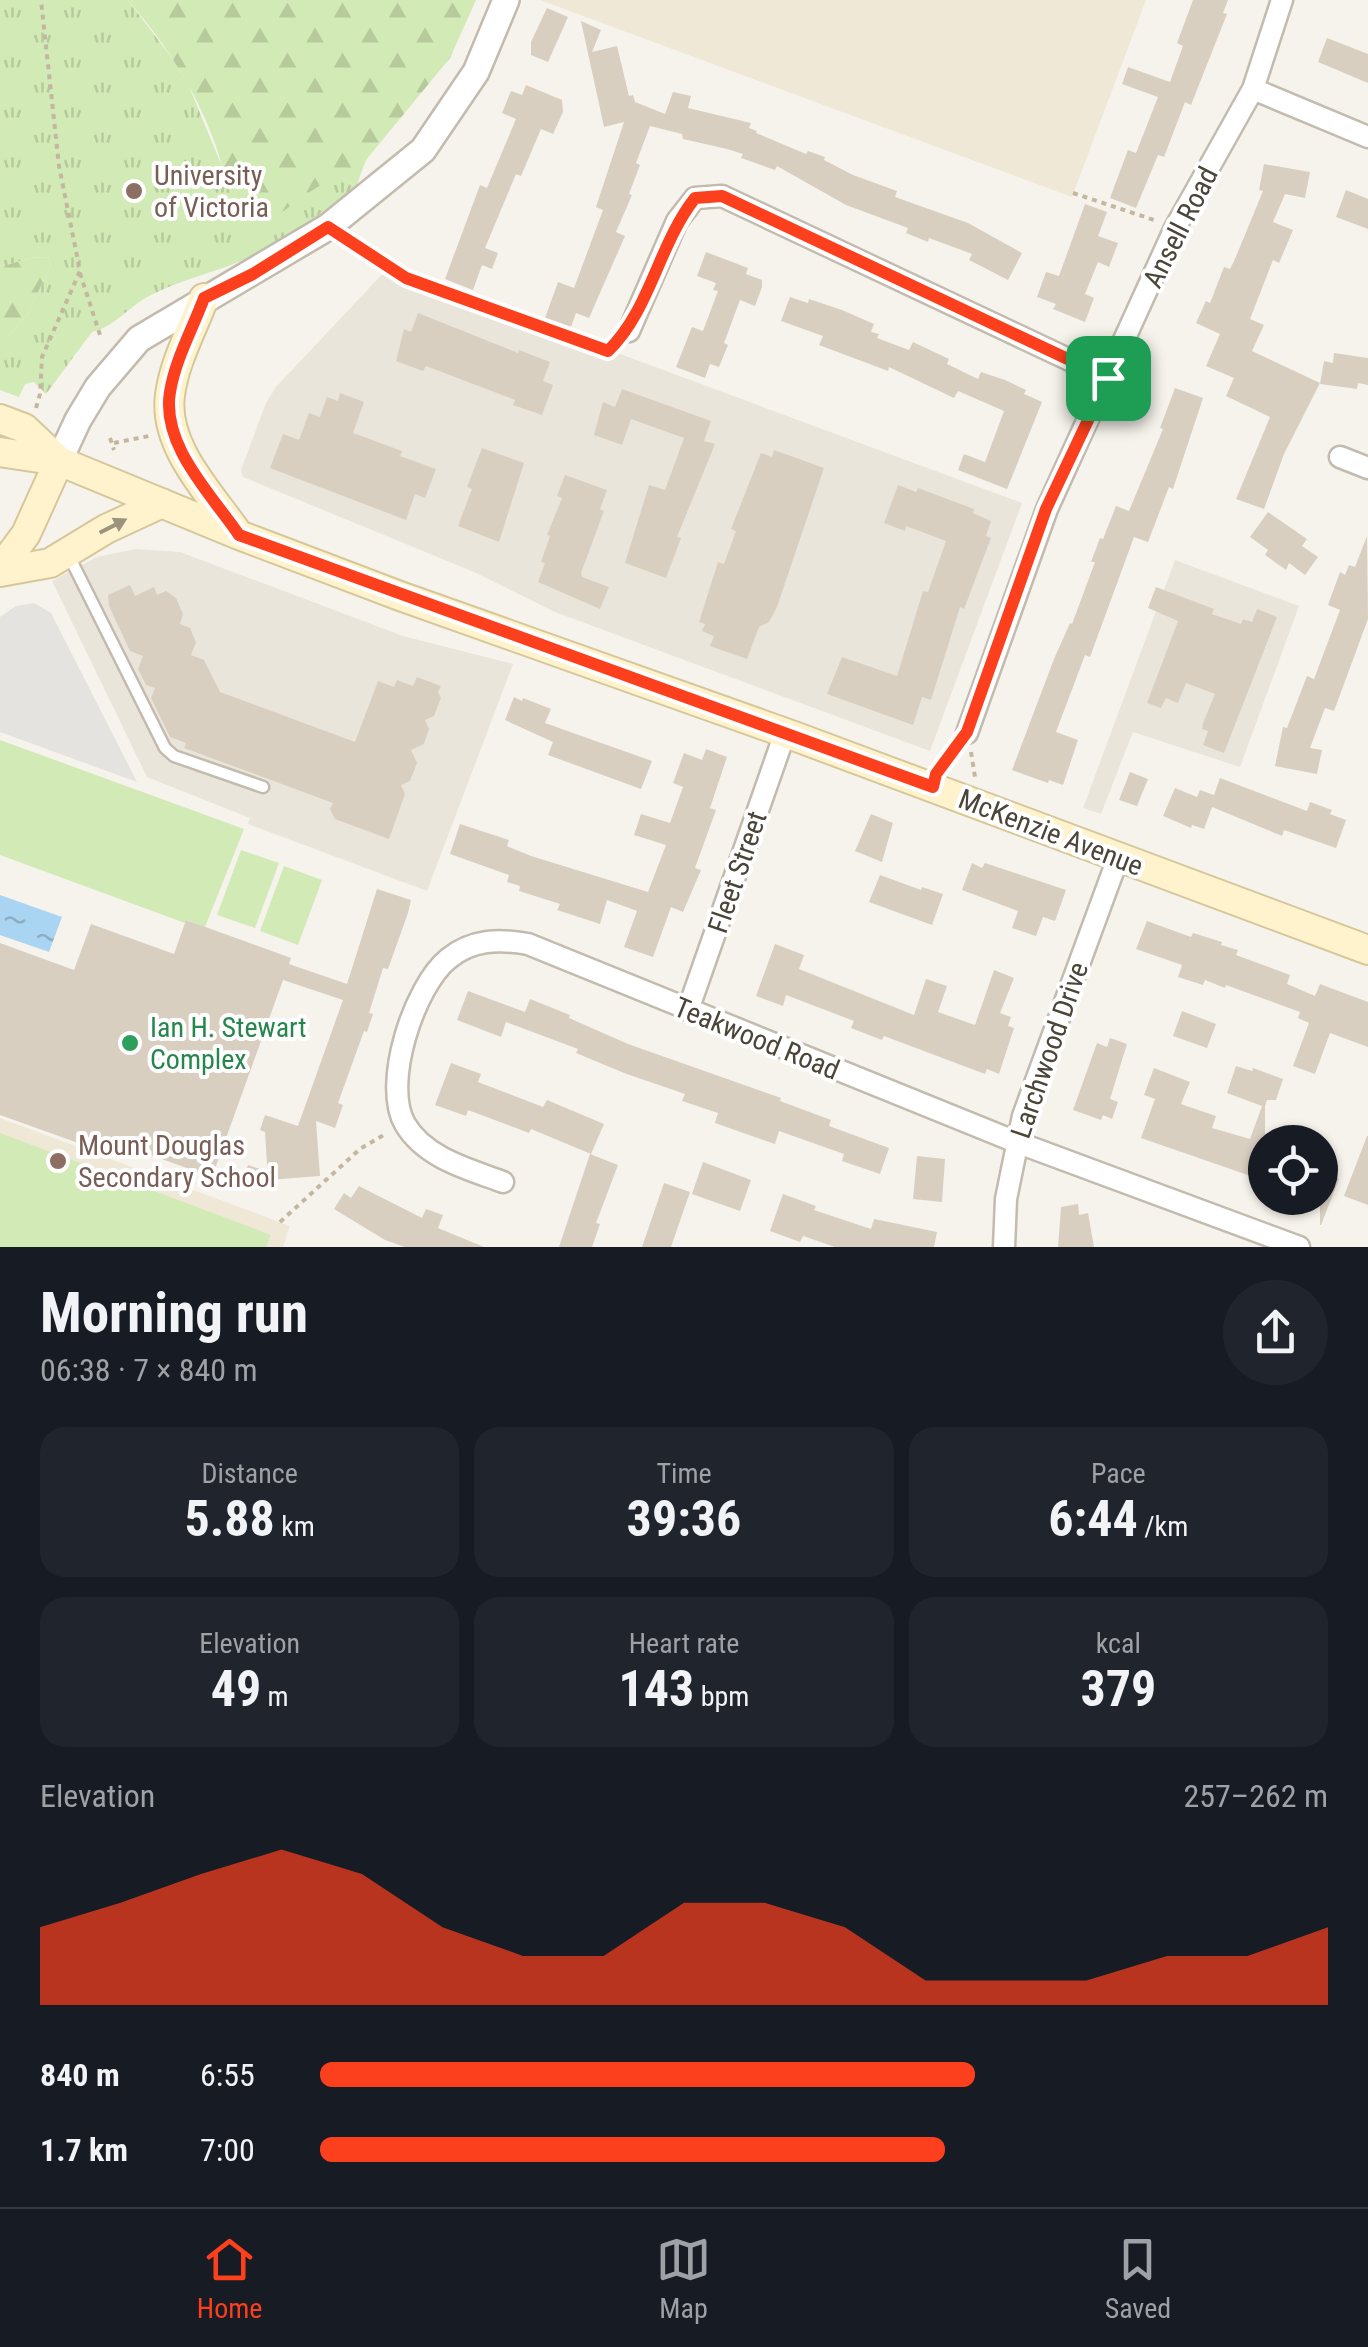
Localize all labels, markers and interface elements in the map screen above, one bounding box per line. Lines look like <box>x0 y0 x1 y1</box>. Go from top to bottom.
place label: University of Victoria <box>154 159 269 224</box>
street label: Ansell Road <box>1136 161 1225 293</box>
marker: University of Victoria <box>123 180 145 202</box>
pin <box>1066 336 1151 421</box>
icon: arrive <box>1081 351 1136 406</box>
one-way arrow <box>99 518 128 535</box>
street label: McKenzie Avenue <box>954 782 1148 883</box>
street label: Fleet Street <box>701 807 774 937</box>
street label: Larchwood Drive <box>1004 958 1095 1143</box>
street label: Teakwood Road <box>669 990 844 1087</box>
place label: Ian H. Stewart Complex <box>150 1011 307 1076</box>
marker: Ian H. Stewart Complex <box>119 1032 141 1054</box>
map controls <box>1248 1125 1338 1215</box>
button: locate <box>1248 1125 1338 1215</box>
place label: Mount Douglas Secondary School <box>78 1129 276 1194</box>
marker: Mount Douglas Secondary School <box>47 1150 69 1172</box>
button: share <box>1223 1280 1328 1385</box>
text: Morning run <box>40 1281 308 1345</box>
text: 06:38 · 7 × 840 m <box>40 1351 258 1389</box>
text: Distance <box>201 1457 298 1490</box>
text: Time <box>656 1457 712 1490</box>
text: Pace <box>1091 1457 1146 1490</box>
text: 5.88 <box>184 1490 275 1548</box>
text: 39:36 <box>627 1490 741 1548</box>
text: 6:44 <box>1048 1490 1138 1548</box>
text: km <box>275 1510 315 1543</box>
text: /km <box>1138 1510 1188 1543</box>
text: Elevation <box>199 1627 300 1660</box>
text: Heart rate <box>629 1627 739 1660</box>
text: kcal <box>1096 1627 1141 1660</box>
text: 49 <box>211 1660 261 1718</box>
text: 143 <box>619 1660 694 1718</box>
text: 379 <box>1080 1660 1156 1718</box>
text: m <box>261 1680 289 1713</box>
text: bpm <box>694 1680 749 1713</box>
text: Elevation <box>40 1777 155 1815</box>
text: 257–262 m <box>1183 1777 1328 1815</box>
text: 840 m <box>40 2056 120 2094</box>
text: 6:55 <box>200 2056 255 2094</box>
text: 1.7 km <box>40 2131 128 2169</box>
text: 7:00 <box>200 2131 255 2169</box>
tab: Home <box>197 2232 262 2325</box>
tab: Map <box>656 2232 711 2325</box>
tab: Saved <box>1105 2232 1171 2325</box>

